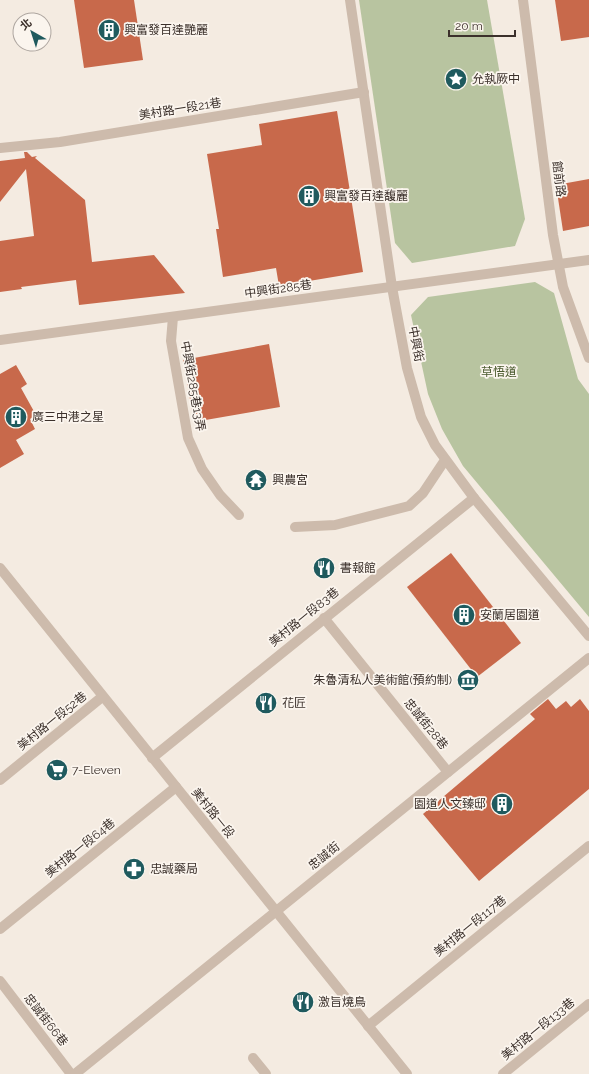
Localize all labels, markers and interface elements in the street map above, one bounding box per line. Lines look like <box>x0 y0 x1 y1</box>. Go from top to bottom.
north arrow <box>12 12 52 52</box>
scale bar <box>449 12 515 38</box>
text: 北 <box>18 16 34 33</box>
building icon: 興富發百達艷麗 <box>96 17 122 43</box>
text: 20 m <box>455 19 483 33</box>
place label: 興富發百達艷麗 <box>124 23 208 37</box>
place icon: 允執厥中 <box>443 66 469 92</box>
place label: 允執厥中 <box>472 72 520 86</box>
street label: 美村路一段21巷 <box>138 96 222 122</box>
street label: 館前路 <box>550 160 568 198</box>
building icon: 興富發百達馥麗 <box>296 183 322 209</box>
place label: 興富發百達馥麗 <box>324 189 408 203</box>
street label: 中興街285巷 <box>243 277 313 301</box>
street label: 中興街 <box>406 325 426 363</box>
street label: 中興街285巷13弄 <box>178 340 208 432</box>
park label: 草悟道 <box>481 365 517 379</box>
building icon: 廣三中港之星 <box>3 404 29 430</box>
place label: 廣三中港之星 <box>32 410 104 424</box>
temple icon: 興農宮 <box>243 467 269 493</box>
place label: 興農宮 <box>272 473 308 487</box>
restaurant icon: 書報館 <box>311 555 337 581</box>
place label: 書報館 <box>340 561 376 575</box>
street label: 美村路一段83巷 <box>266 585 342 649</box>
building icon: 安蘭居園道 <box>451 602 477 628</box>
place label: 安蘭居園道 <box>480 608 540 622</box>
museum icon: 朱魯清私人美術館(預約制) <box>455 667 481 693</box>
place label: 朱魯清私人美術館(預約制) <box>314 673 452 687</box>
street label: 美村路一段52巷 <box>15 689 89 753</box>
restaurant icon: 花匠 <box>253 690 279 716</box>
place label: 花匠 <box>282 696 306 710</box>
street label: 忠誠街28巷 <box>401 696 451 752</box>
supermarket icon: 7-Eleven <box>44 757 70 783</box>
place label: 7-Eleven <box>72 763 121 777</box>
street label: 美村路一段 <box>189 785 237 841</box>
building icon: 園道人文臻邸 <box>489 791 515 817</box>
place label: 園道人文臻邸 <box>414 797 486 811</box>
street label: 美村路一段64巷 <box>42 816 118 880</box>
street label: 忠誠街 <box>306 839 342 873</box>
pharmacy icon: 忠誠藥局 <box>121 856 147 882</box>
place label: 忠誠藥局 <box>150 862 198 876</box>
street label: 美村路一段117巷 <box>431 893 509 959</box>
restaurant icon: 激旨燒鳥 <box>290 989 316 1015</box>
street label: 忠誠街66巷 <box>21 991 71 1049</box>
place label: 激旨燒鳥 <box>318 995 366 1009</box>
street label: 美村路一段133巷 <box>499 995 577 1063</box>

